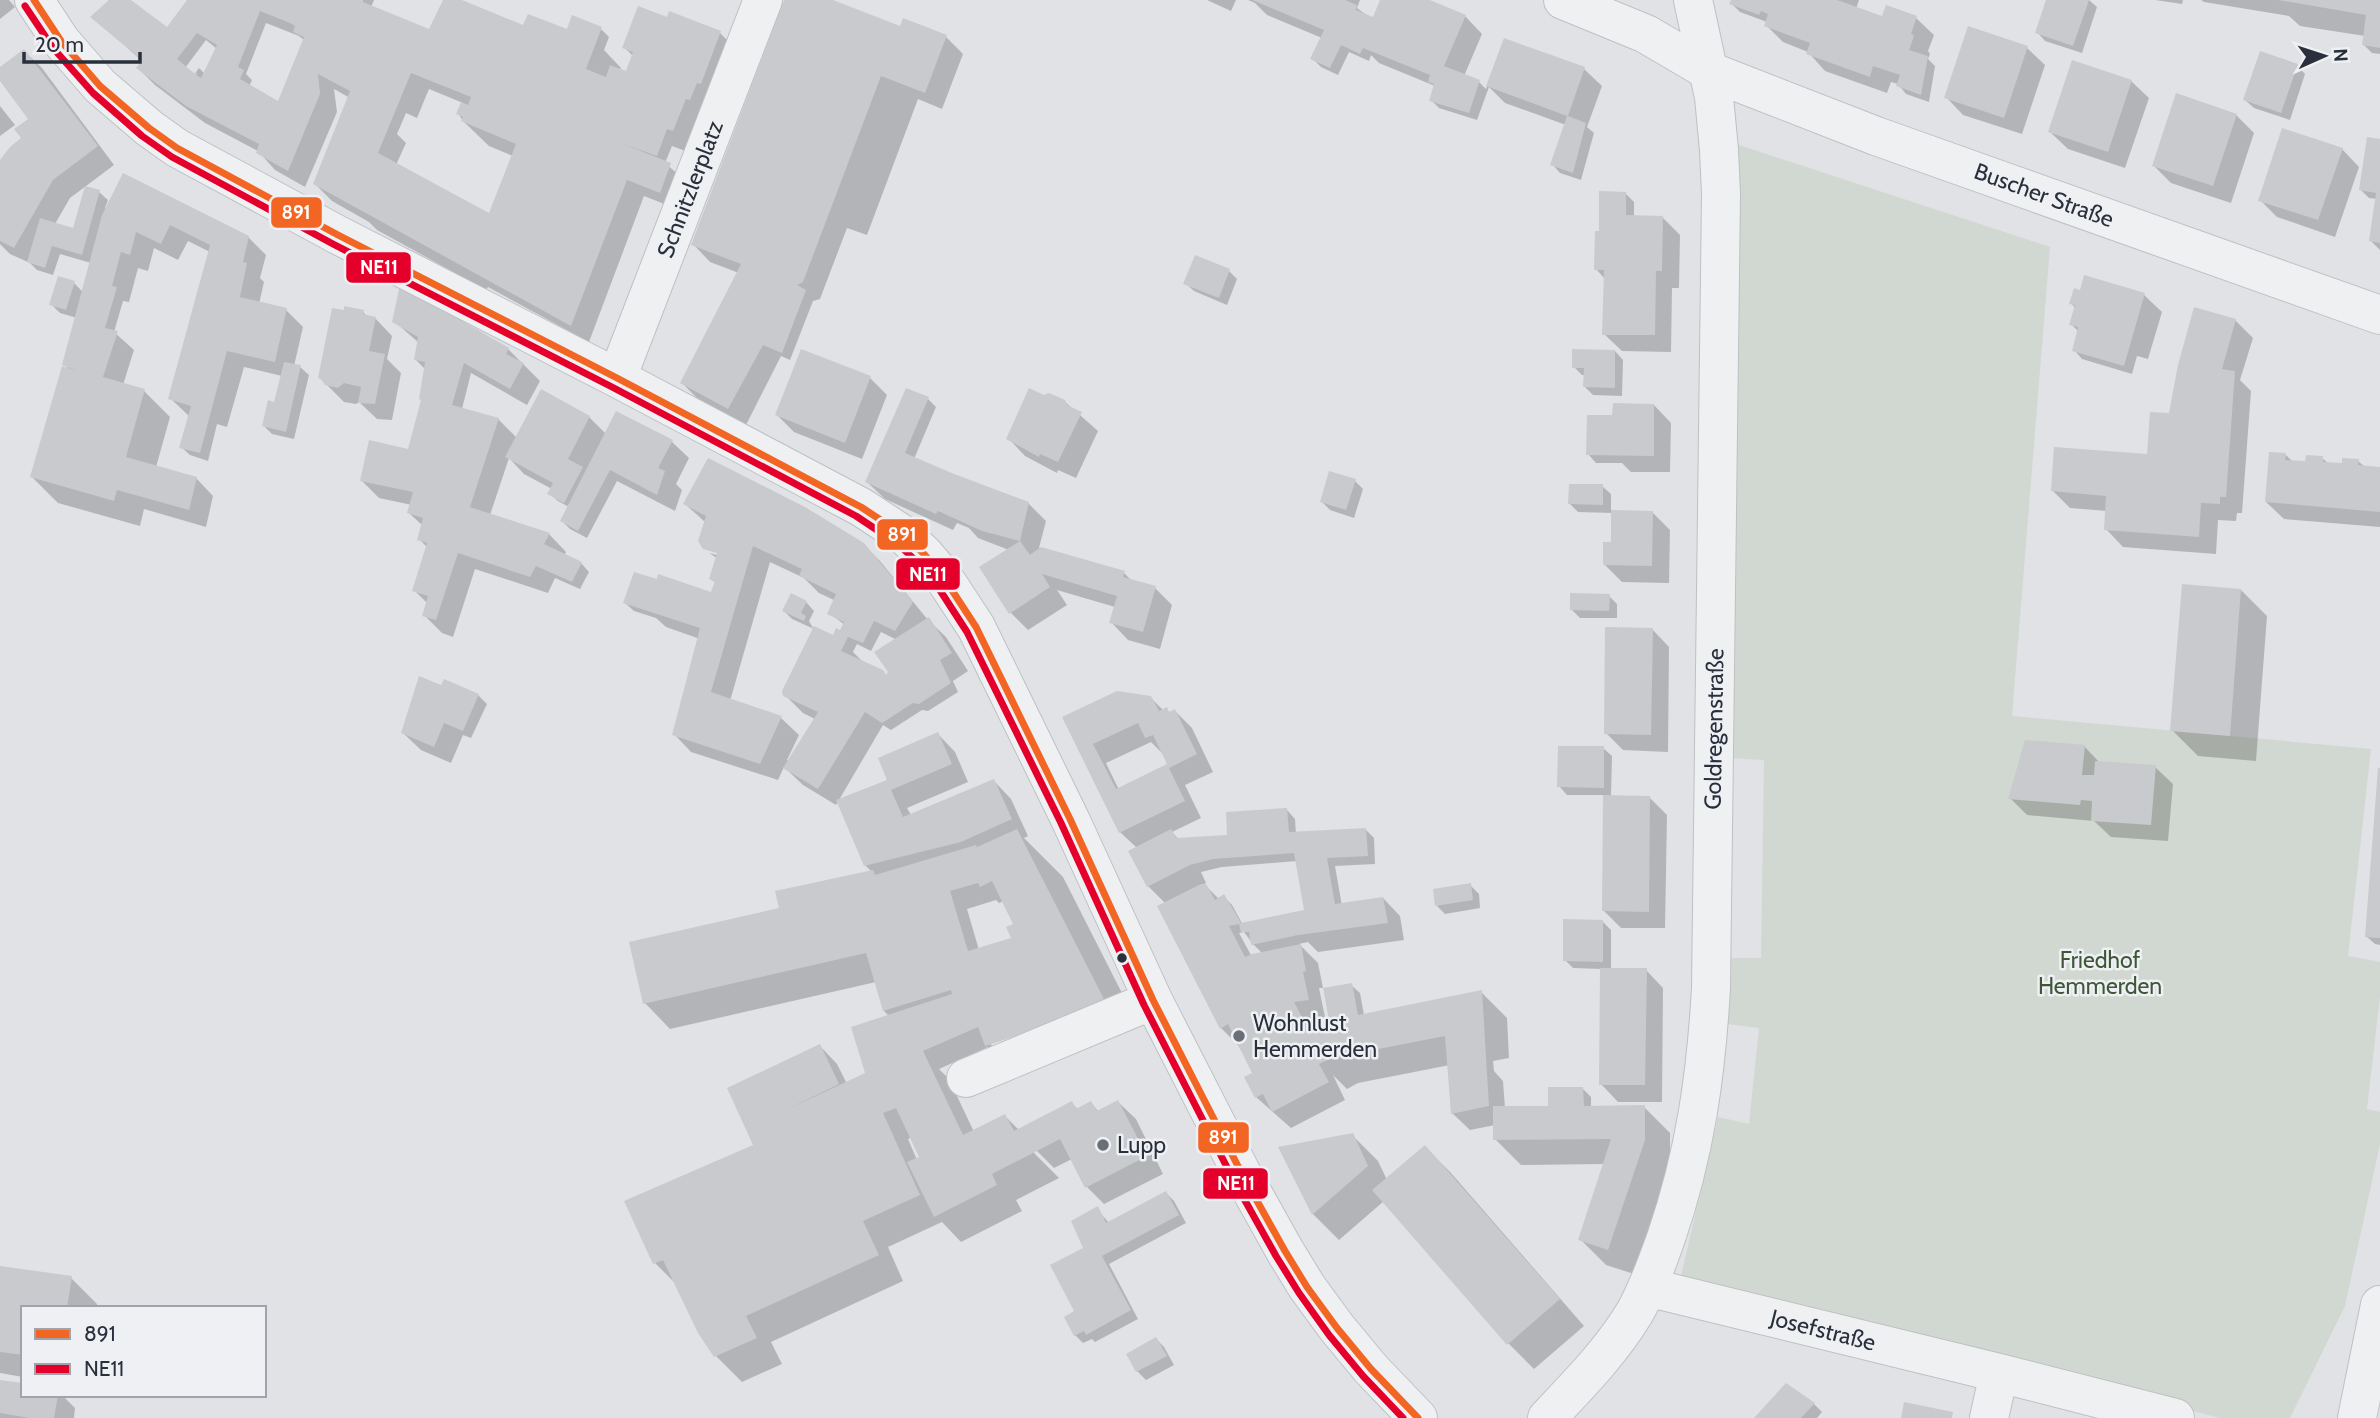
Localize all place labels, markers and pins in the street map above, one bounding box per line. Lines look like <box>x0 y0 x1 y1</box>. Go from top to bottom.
unlabelled marker <box>1115 951 1129 965</box>
place label: Wohnlust Hemmerden <box>1253 1009 1377 1063</box>
marker: Wohnlust Hemmerden <box>1231 1028 1247 1044</box>
place label: Lupp <box>1117 1131 1166 1159</box>
marker: Lupp <box>1095 1137 1111 1153</box>

